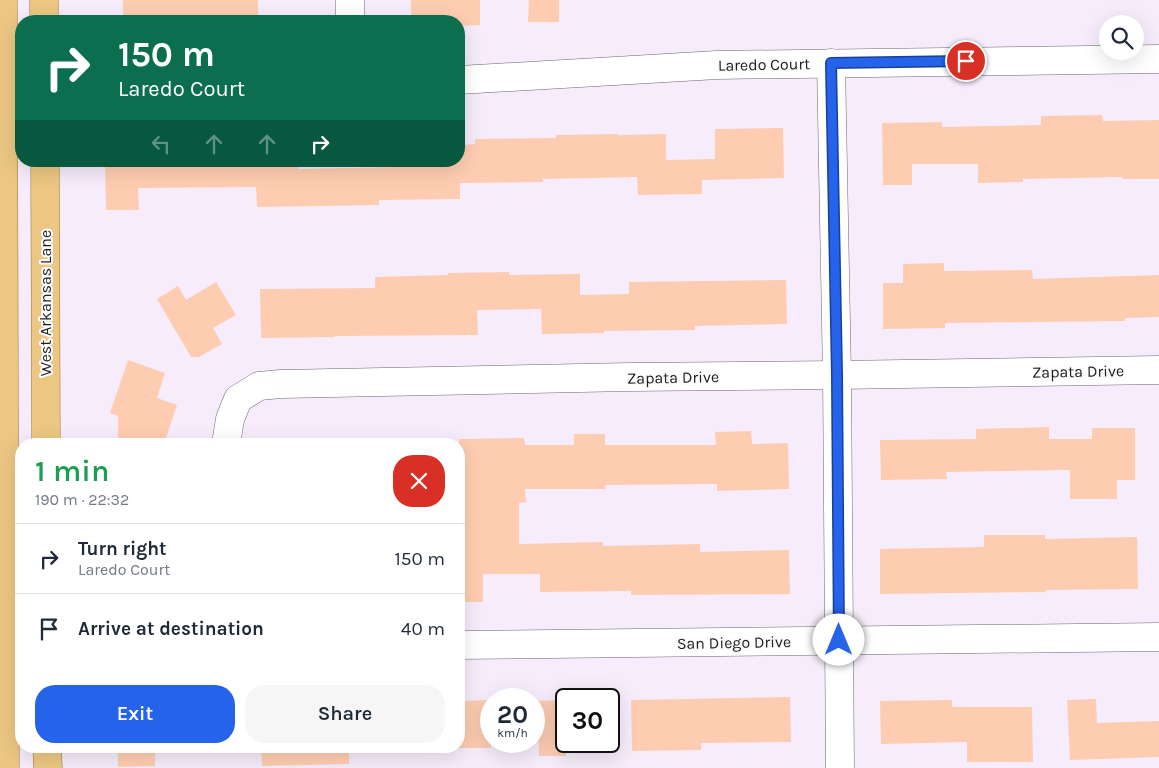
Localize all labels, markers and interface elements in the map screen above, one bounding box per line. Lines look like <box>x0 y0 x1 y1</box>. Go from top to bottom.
map controls <box>1099 15 1144 60</box>
button: search <box>1099 15 1144 60</box>
text: 150 m <box>118 34 215 75</box>
icon: right <box>35 35 100 100</box>
pin <box>945 40 987 82</box>
icon: arrive <box>952 47 980 75</box>
street label: Laredo Court <box>718 54 810 75</box>
text: Laredo Court <box>118 76 245 102</box>
icon: left <box>147 130 175 158</box>
icon: ahead <box>200 130 228 158</box>
icon: ahead <box>253 130 281 158</box>
icon: right <box>306 130 334 158</box>
street label: West Arkansas Lane <box>36 230 55 376</box>
street label: Zapata Drive <box>1032 361 1124 382</box>
street label: Zapata Drive <box>627 367 719 388</box>
text: 1 min <box>35 453 109 489</box>
button: close <box>393 455 445 507</box>
text: 190 m · 22:32 <box>35 490 129 509</box>
text: Turn right <box>78 538 167 560</box>
icon: right <box>35 545 63 573</box>
text: 150 m <box>394 548 445 570</box>
text: Laredo Court <box>78 560 170 579</box>
position arrow <box>812 613 864 665</box>
icon: arrive <box>35 615 63 643</box>
text: Arrive at destination <box>78 618 264 640</box>
text: 40 m <box>401 618 445 640</box>
street label: San Diego Drive <box>677 632 791 653</box>
button: Exit <box>35 685 235 743</box>
button: Share <box>245 685 445 743</box>
speed limit sign: 30 <box>555 688 620 753</box>
text: 20 <box>497 700 528 729</box>
text: km/h <box>497 726 528 740</box>

